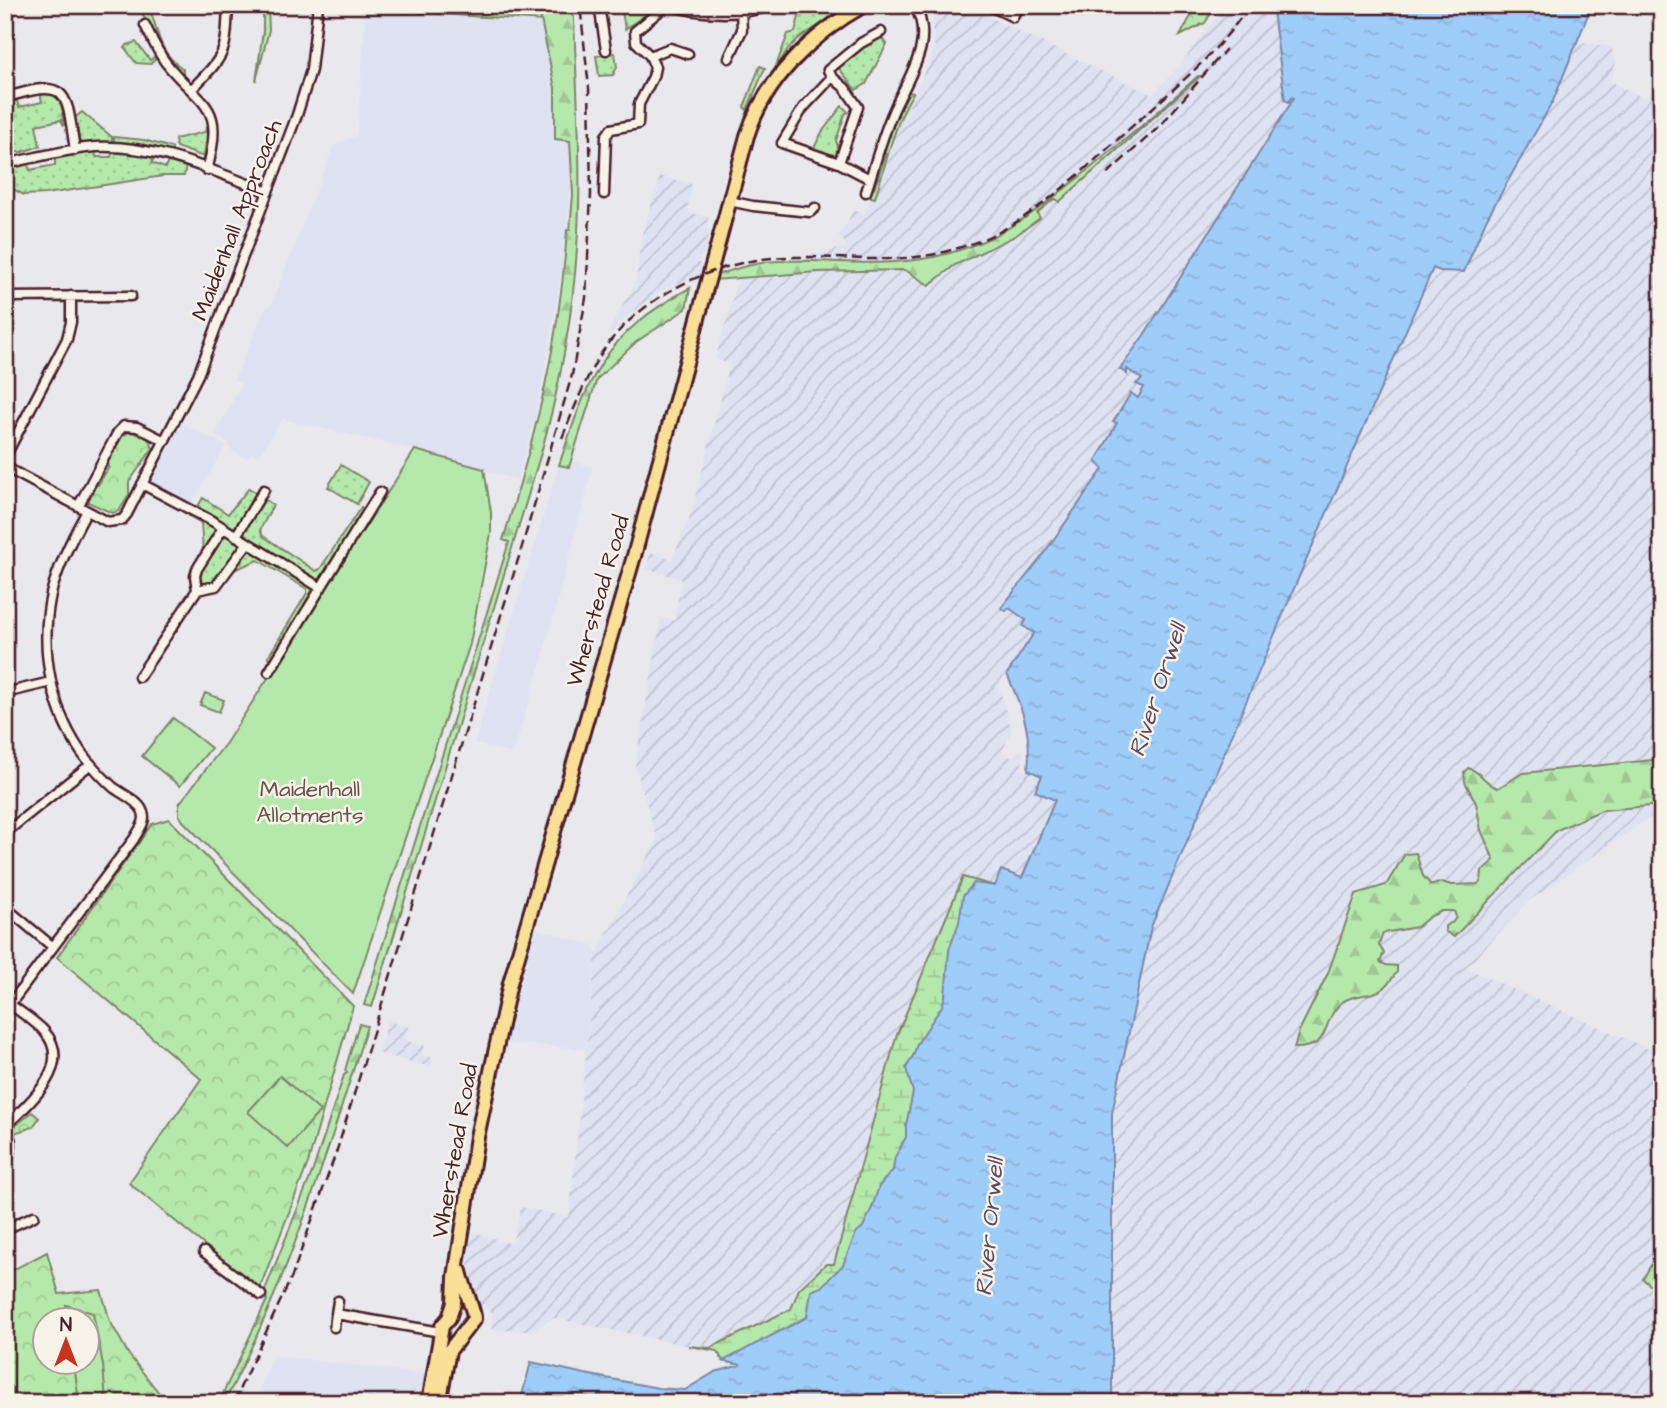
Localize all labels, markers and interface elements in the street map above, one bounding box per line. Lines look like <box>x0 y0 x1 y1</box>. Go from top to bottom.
street label: Maidenhall Approach <box>184 114 290 325</box>
street label: Wherstead Road <box>558 511 638 690</box>
water label: River Orwell <box>1120 616 1197 761</box>
park label: Maidenhall Allotments <box>257 773 363 831</box>
street label: Wherstead Road <box>424 1061 486 1241</box>
water label: River Orwell <box>967 1153 1013 1297</box>
north arrow <box>32 1306 102 1376</box>
text: N <box>60 1312 72 1339</box>

